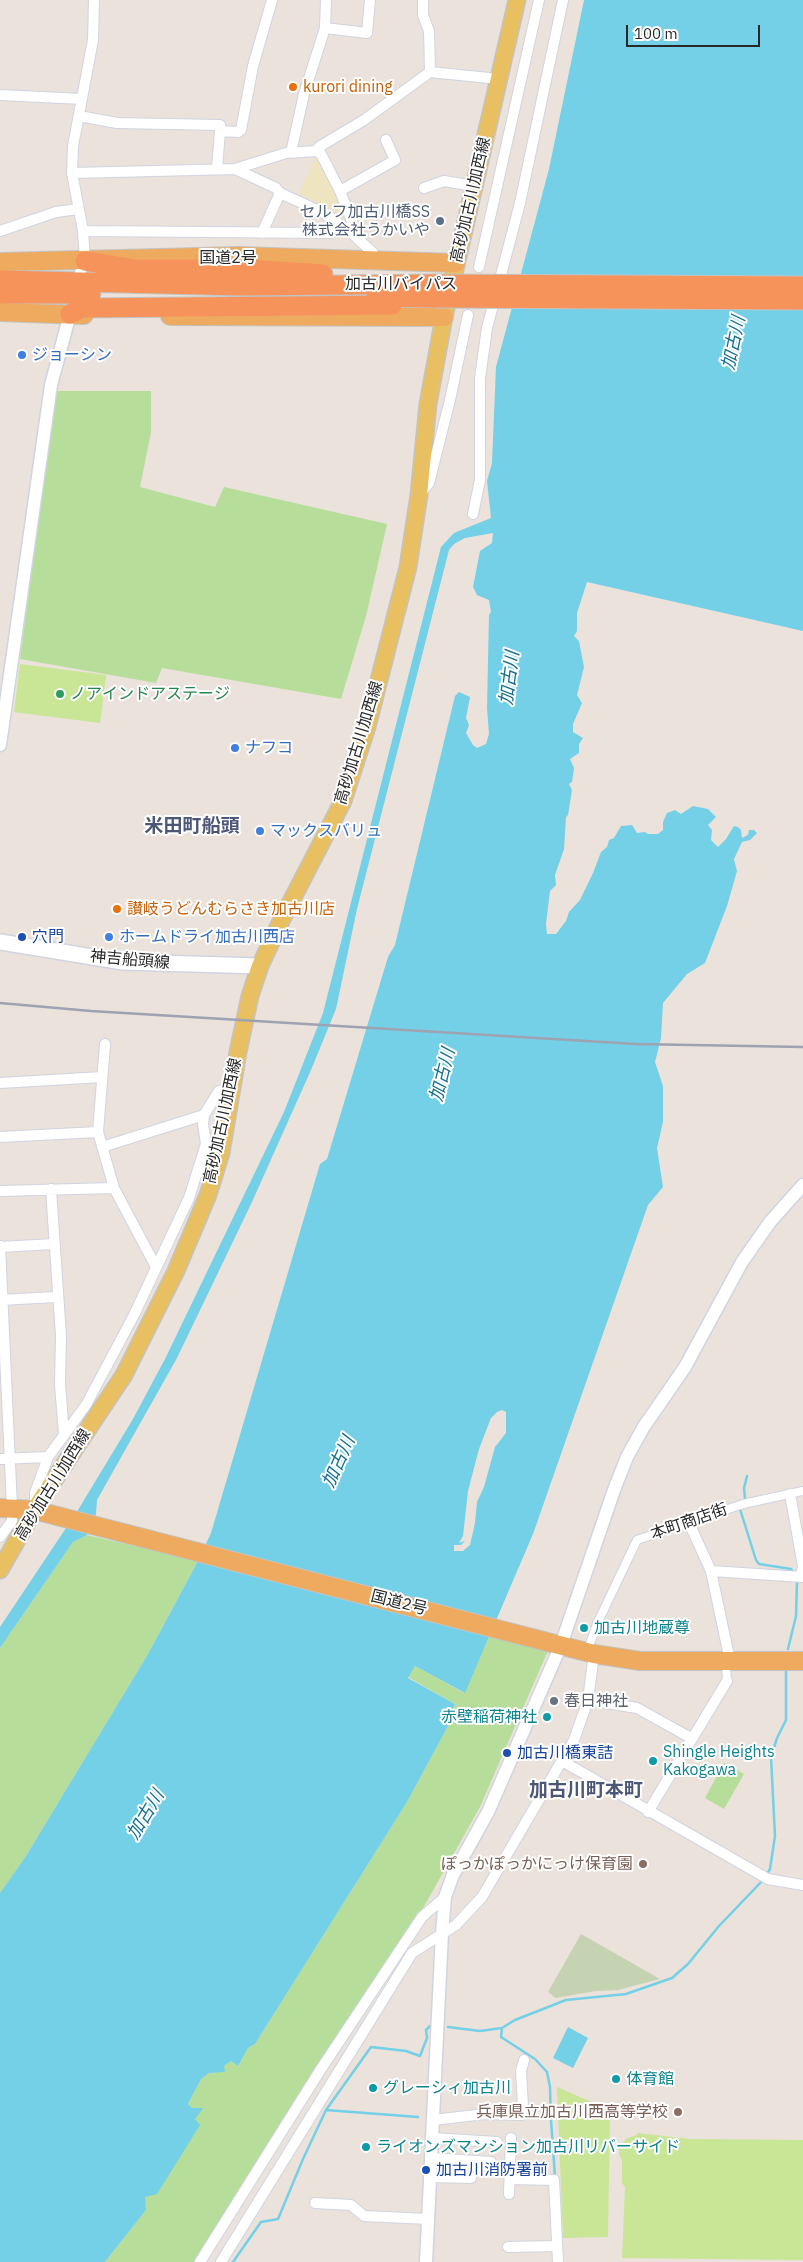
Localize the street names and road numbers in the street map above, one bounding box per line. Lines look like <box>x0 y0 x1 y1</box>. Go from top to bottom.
street label: 高砂加古川加西線 <box>447 135 495 265</box>
street label: 国道2号 <box>199 248 257 268</box>
street label: 加古川バイパス <box>345 274 457 294</box>
street label: 高砂加古川加西線 <box>331 679 387 807</box>
street label: 神吉船頭線 <box>89 947 171 973</box>
street label: 高砂加古川加西線 <box>200 1056 246 1186</box>
street label: 高砂加古川加西線 <box>11 1426 95 1544</box>
street label: 本町商店街 <box>648 1500 730 1544</box>
street label: 国道2号 <box>369 1587 429 1619</box>

